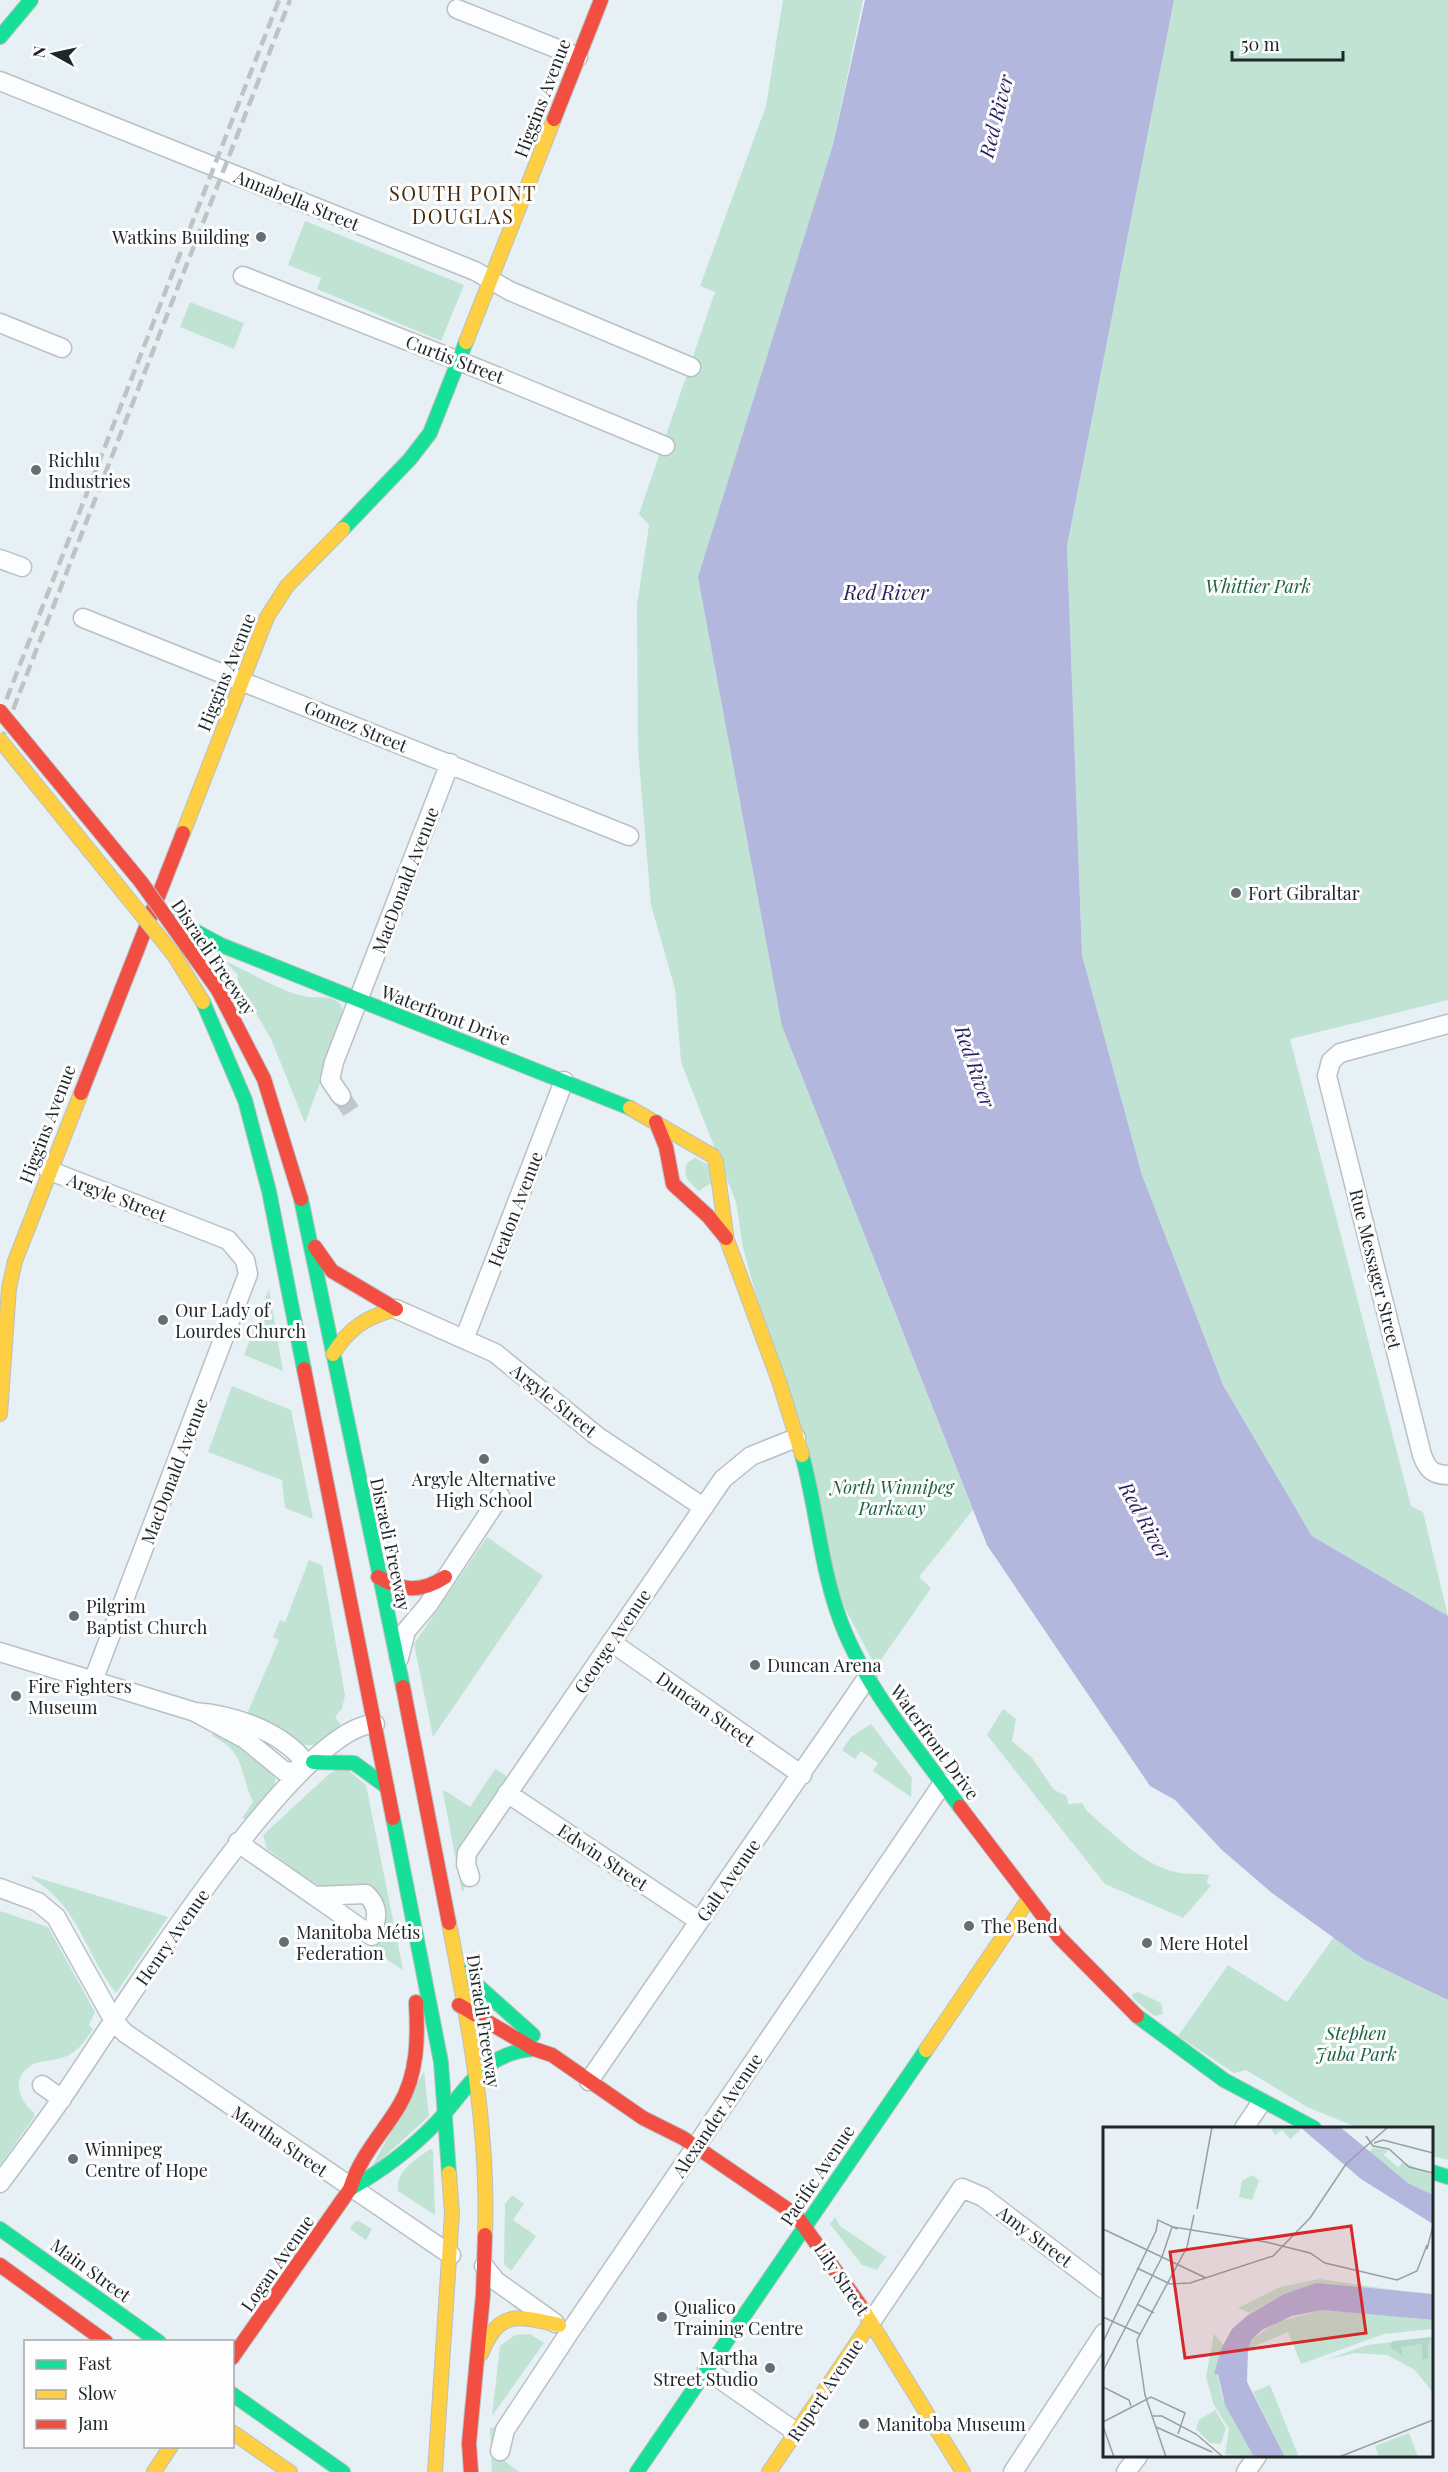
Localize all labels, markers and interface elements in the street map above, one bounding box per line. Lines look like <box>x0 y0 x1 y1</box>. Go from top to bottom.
north arrow <box>24 24 84 84</box>
scale bar <box>1232 24 1343 62</box>
text: 50 m <box>1241 32 1280 56</box>
street label: Higgins Avenue <box>508 35 576 161</box>
text: N <box>27 44 50 59</box>
water label: Red River <box>971 70 1019 161</box>
street label: Annabella Street <box>230 164 364 236</box>
district label: SOUTH POINT DOUGLAS <box>389 179 537 229</box>
place label: Watkins Building <box>111 225 249 249</box>
marker: Watkins Building <box>254 230 268 244</box>
street label: Curtis Street <box>402 329 508 389</box>
place label: Richlu Industries <box>48 448 131 493</box>
marker: Richlu Industries <box>29 463 43 477</box>
park label: Whittier Park <box>1205 574 1311 598</box>
water label: Red River <box>843 578 930 605</box>
street label: Higgins Avenue <box>191 609 261 735</box>
street label: Gomez Street <box>301 694 412 758</box>
street label: MacDonald Avenue <box>366 804 444 956</box>
place label: Fort Gibraltar <box>1248 881 1360 905</box>
marker: Fort Gibraltar <box>1229 886 1243 900</box>
street label: Disraeli Freeway <box>166 894 262 1020</box>
street label: Waterfront Drive <box>377 979 514 1051</box>
water label: Red River <box>949 1021 1003 1112</box>
street label: Higgins Avenue <box>13 1061 81 1187</box>
street label: Heaton Avenue <box>482 1148 548 1270</box>
street label: Argyle Street <box>63 1167 171 1227</box>
street label: Rue Messager Street <box>1345 1186 1408 1352</box>
place label: Our Lady of Lourdes Church <box>175 1298 306 1343</box>
marker: Our Lady of Lourdes Church <box>156 1313 170 1327</box>
street label: Argyle Street <box>505 1357 603 1442</box>
street label: MacDonald Avenue <box>135 1395 213 1547</box>
marker: Argyle Alternative High School <box>477 1452 491 1466</box>
place label: Argyle Alternative High School <box>411 1467 556 1512</box>
street label: Disraeli Freeway <box>365 1475 417 1613</box>
park label: North Winnipeg Parkway <box>828 1475 956 1520</box>
water label: Red River <box>1113 1475 1179 1565</box>
street label: George Avenue <box>568 1584 656 1698</box>
place label: Pilgrim Baptist Church <box>86 1594 208 1639</box>
marker: Pilgrim Baptist Church <box>67 1609 81 1623</box>
place label: Duncan Arena <box>767 1653 881 1677</box>
marker: Duncan Arena <box>748 1658 762 1672</box>
street label: Duncan Street <box>652 1666 761 1752</box>
place label: Fire Fighters Museum <box>28 1674 132 1719</box>
street label: Waterfront Drive <box>885 1679 985 1804</box>
marker: Fire Fighters Museum <box>9 1689 23 1703</box>
street label: Edwin Street <box>553 1818 653 1896</box>
street label: Galt Avenue <box>691 1834 765 1926</box>
street label: Henry Avenue <box>130 1884 214 1990</box>
place label: The Bend <box>981 1914 1058 1938</box>
marker: The Bend <box>962 1919 976 1933</box>
place label: Manitoba Métis Federation <box>296 1920 420 1965</box>
place label: Mere Hotel <box>1159 1931 1249 1955</box>
marker: Manitoba Métis Federation <box>277 1935 291 1949</box>
marker: Mere Hotel <box>1140 1936 1154 1950</box>
street label: Disraeli Freeway <box>462 1952 506 2090</box>
park label: Stephen Juba Park <box>1315 2021 1397 2066</box>
street label: Alexander Avenue <box>666 2048 767 2183</box>
street label: Martha Street <box>227 2100 333 2182</box>
street label: Pacific Avenue <box>774 2120 860 2230</box>
inset map <box>1103 2127 1433 2457</box>
place label: Winnipeg Centre of Hope <box>84 2137 208 2182</box>
marker: Winnipeg Centre of Hope <box>66 2152 80 2166</box>
street label: Amy Street <box>992 2199 1078 2273</box>
street label: Logan Avenue <box>235 2210 319 2316</box>
street label: Main Street <box>46 2233 136 2308</box>
street label: Lily Street <box>809 2238 875 2320</box>
place label: Qualico Training Centre <box>674 2295 803 2340</box>
marker: Qualico Training Centre <box>655 2310 669 2324</box>
street label: Rupert Avenue <box>782 2334 868 2446</box>
legend <box>24 2340 234 2448</box>
place label: Martha Street Studio <box>653 2346 758 2391</box>
text: Fast <box>78 2351 112 2375</box>
marker: Martha Street Studio <box>763 2361 777 2375</box>
text: Slow <box>78 2381 116 2405</box>
text: Jam <box>77 2411 108 2435</box>
place label: Manitoba Museum <box>876 2412 1026 2436</box>
marker: Manitoba Museum <box>857 2417 871 2431</box>

